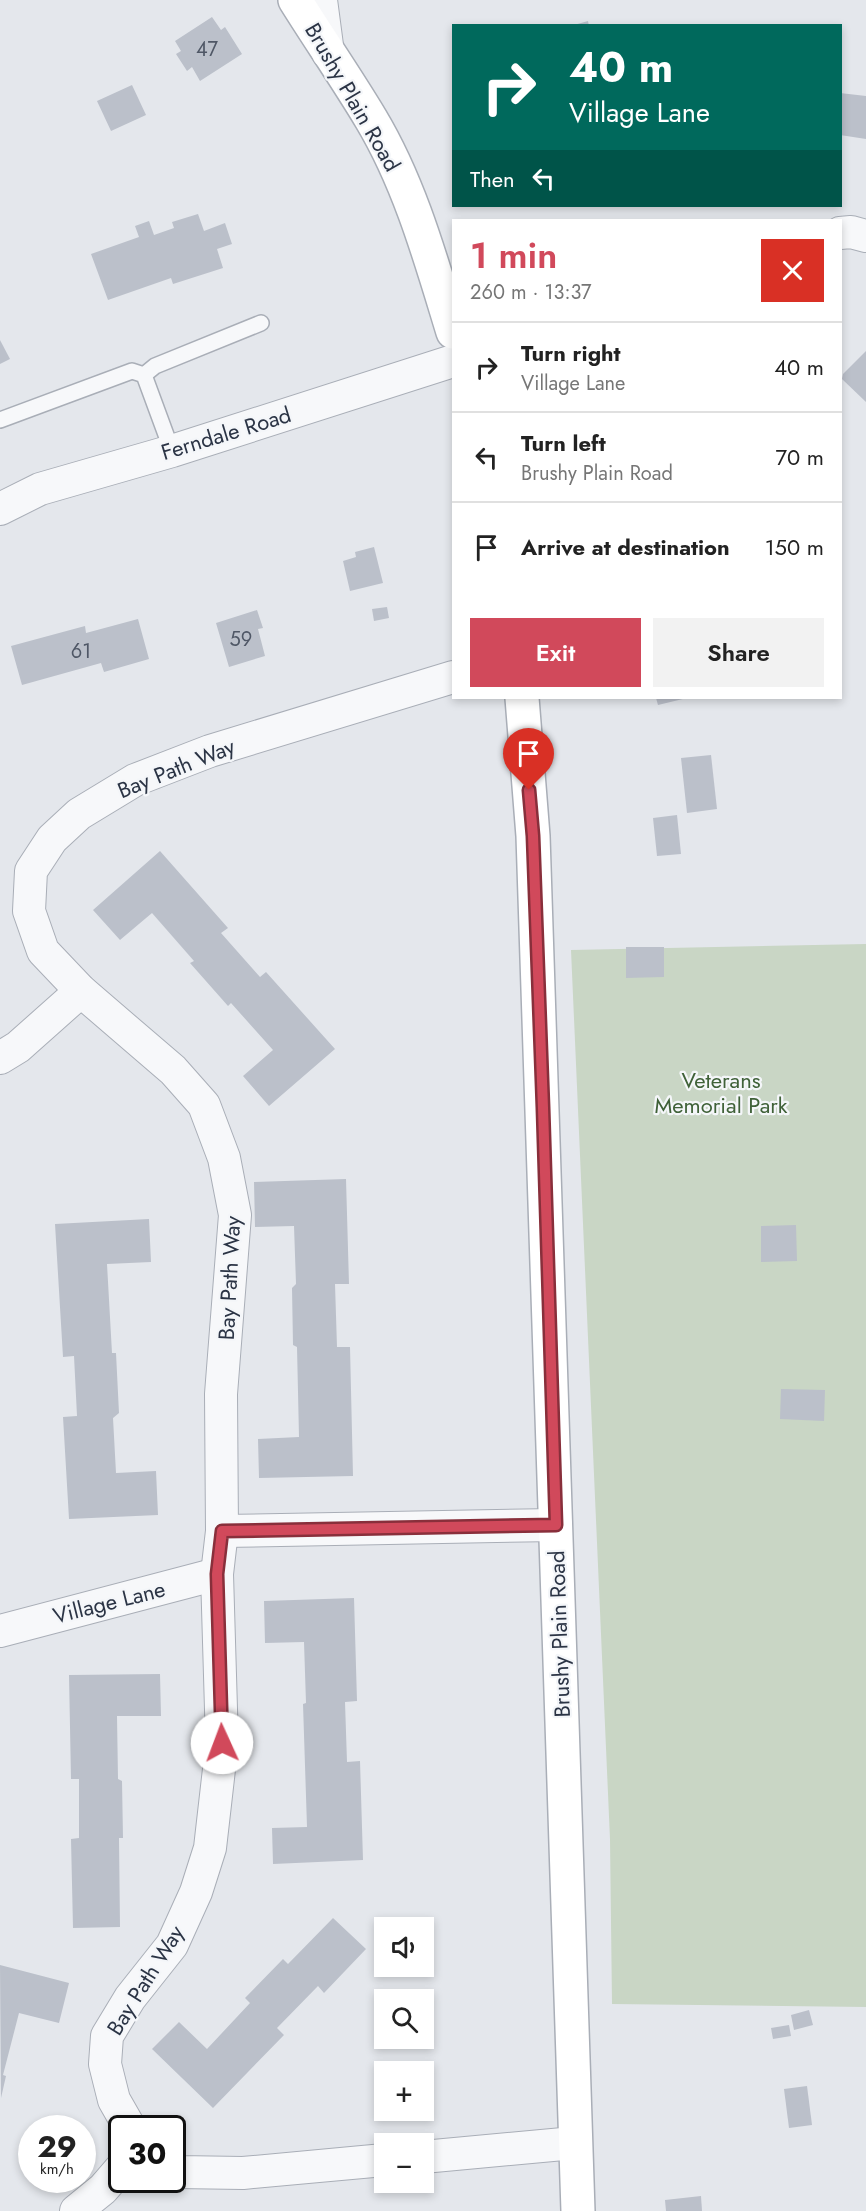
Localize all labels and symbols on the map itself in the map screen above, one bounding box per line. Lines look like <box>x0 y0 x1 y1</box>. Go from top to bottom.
street label: Brushy Plain Road <box>297 17 409 177</box>
house number: 47 <box>196 35 219 64</box>
street label: Ferndale Road <box>157 398 295 468</box>
house number: 59 <box>230 625 252 654</box>
house number: 61 <box>71 637 91 666</box>
pin <box>503 728 554 790</box>
street label: Bay Path Way <box>112 730 240 806</box>
park label: Veterans Memorial Park <box>654 1064 788 1121</box>
street label: Bay Path Way <box>210 1215 248 1341</box>
street label: Brushy Plain Road <box>540 1550 578 1718</box>
street label: Village Lane <box>49 1573 169 1631</box>
position arrow <box>190 1711 254 1775</box>
street label: Bay Path Way <box>99 1919 192 2041</box>
speed limit sign: 30 <box>108 2115 186 2193</box>

